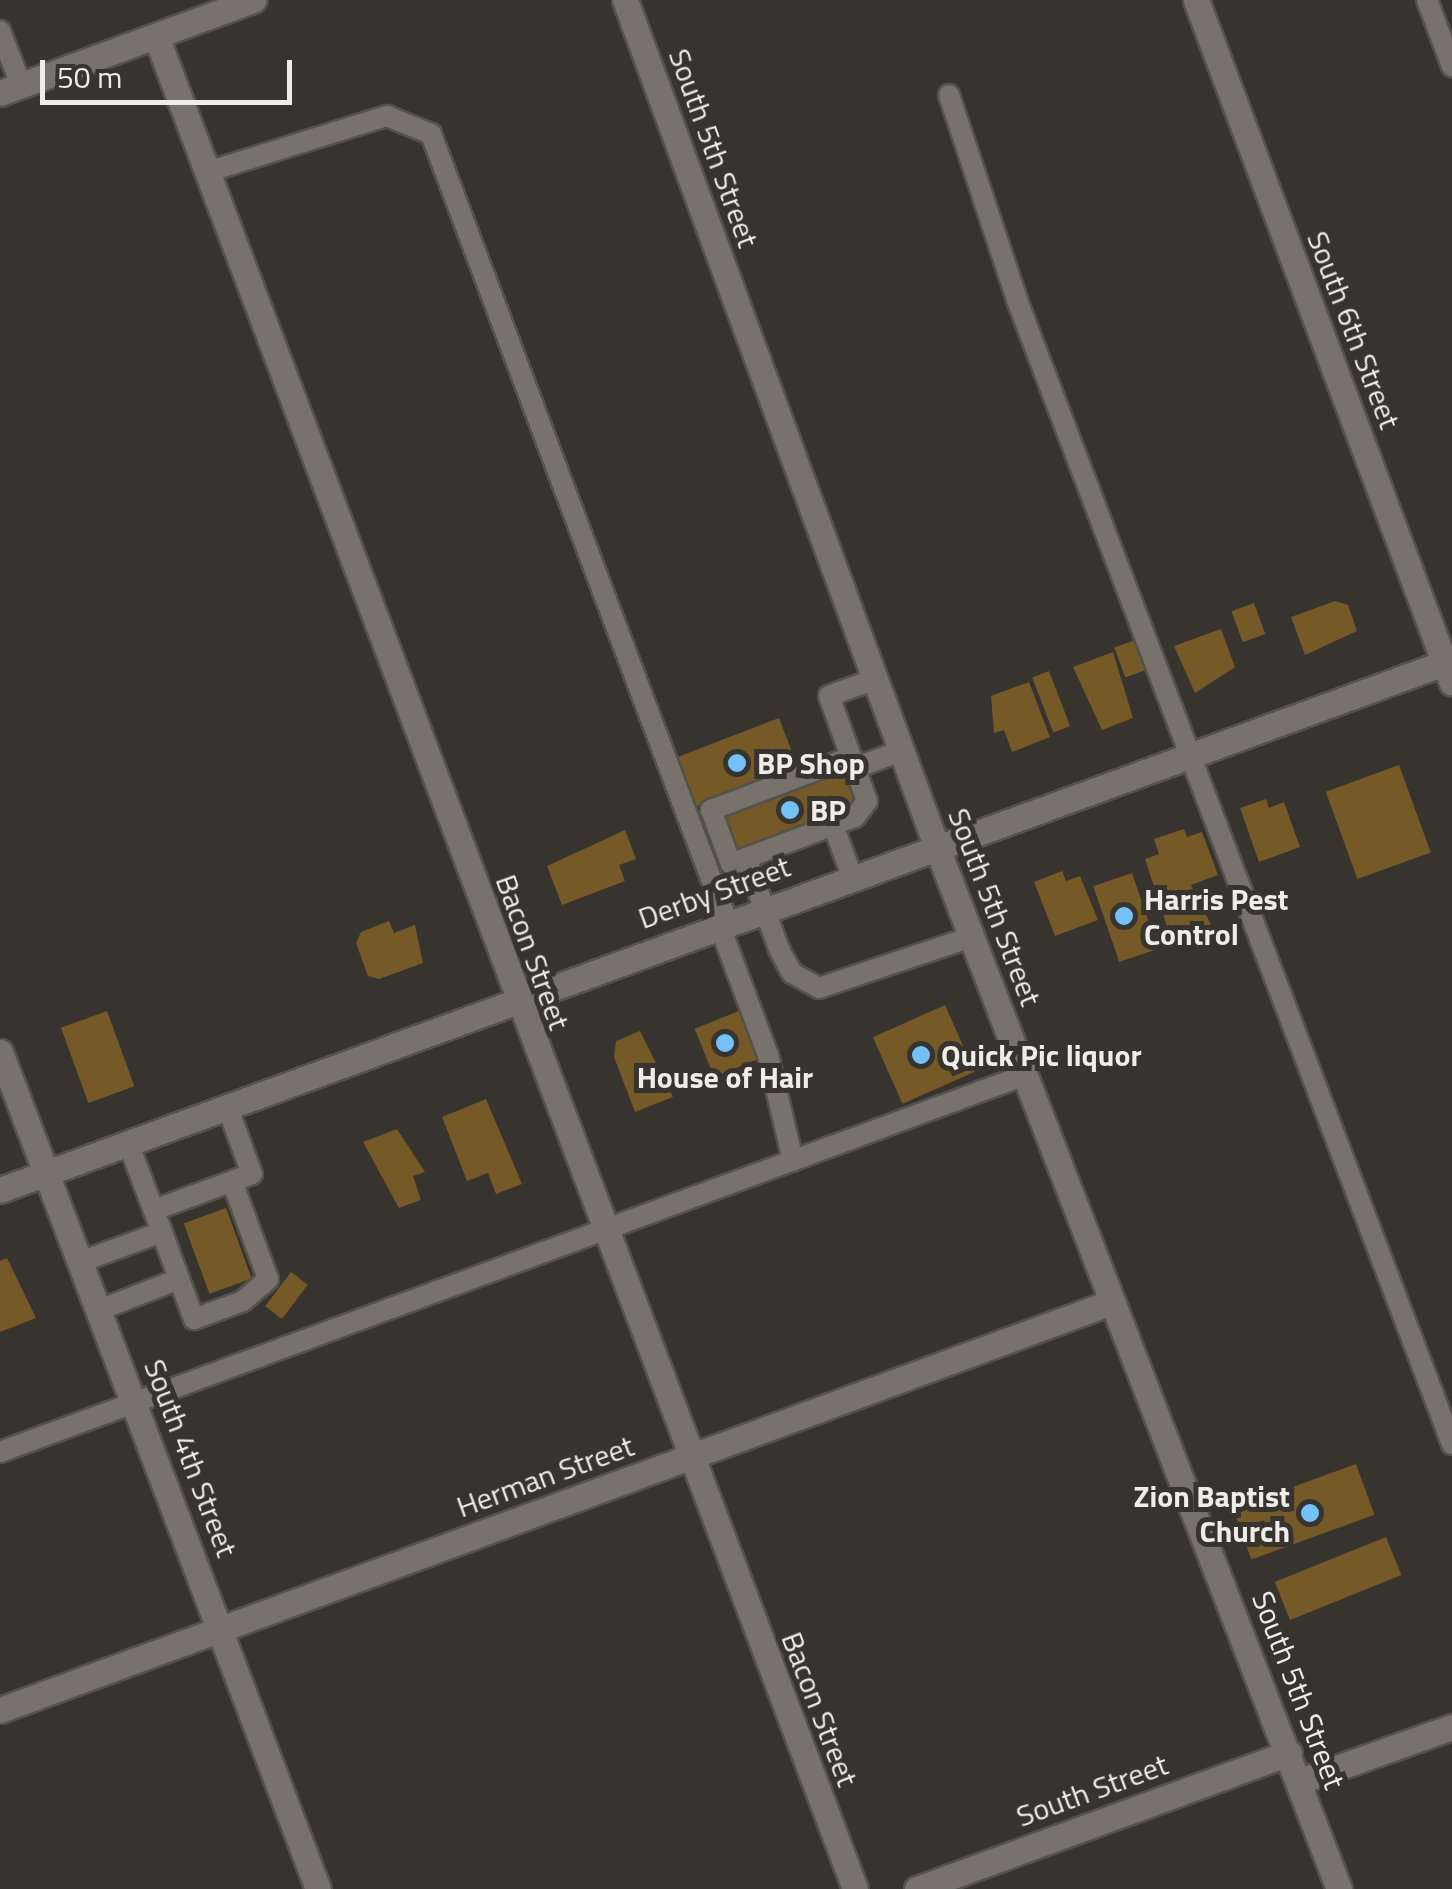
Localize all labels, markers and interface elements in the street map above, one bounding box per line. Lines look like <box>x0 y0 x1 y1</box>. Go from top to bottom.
scale bar <box>45 40 298 102</box>
street label: South 5th Street <box>661 44 767 252</box>
text: 50 m <box>57 54 122 100</box>
street label: South 6th Street <box>1300 226 1408 434</box>
place label: BP Shop <box>757 745 865 781</box>
marker: BP Shop <box>726 752 748 774</box>
place label: BP <box>810 792 846 828</box>
marker: BP <box>779 799 801 821</box>
street label: South 5th Street <box>941 803 1049 1011</box>
street label: Derby Street <box>633 848 795 936</box>
street label: Bacon Street <box>488 870 578 1034</box>
place label: Harris Pest Control <box>1144 881 1289 952</box>
marker: Harris Pest Control <box>1113 905 1135 927</box>
marker: House of Hair <box>714 1032 736 1054</box>
place label: Quick Pic liquor <box>941 1037 1142 1073</box>
marker: Quick Pic liquor <box>910 1044 932 1066</box>
place label: House of Hair <box>637 1059 813 1095</box>
street label: South 4th Street <box>137 1354 245 1562</box>
street label: Herman Street <box>452 1427 638 1525</box>
place label: Zion Baptist Church <box>1133 1478 1290 1548</box>
marker: Zion Baptist Church <box>1299 1502 1321 1524</box>
street label: South 5th Street <box>1245 1586 1353 1794</box>
street label: Bacon Street <box>774 1627 866 1791</box>
street label: South Street <box>1011 1746 1173 1834</box>

